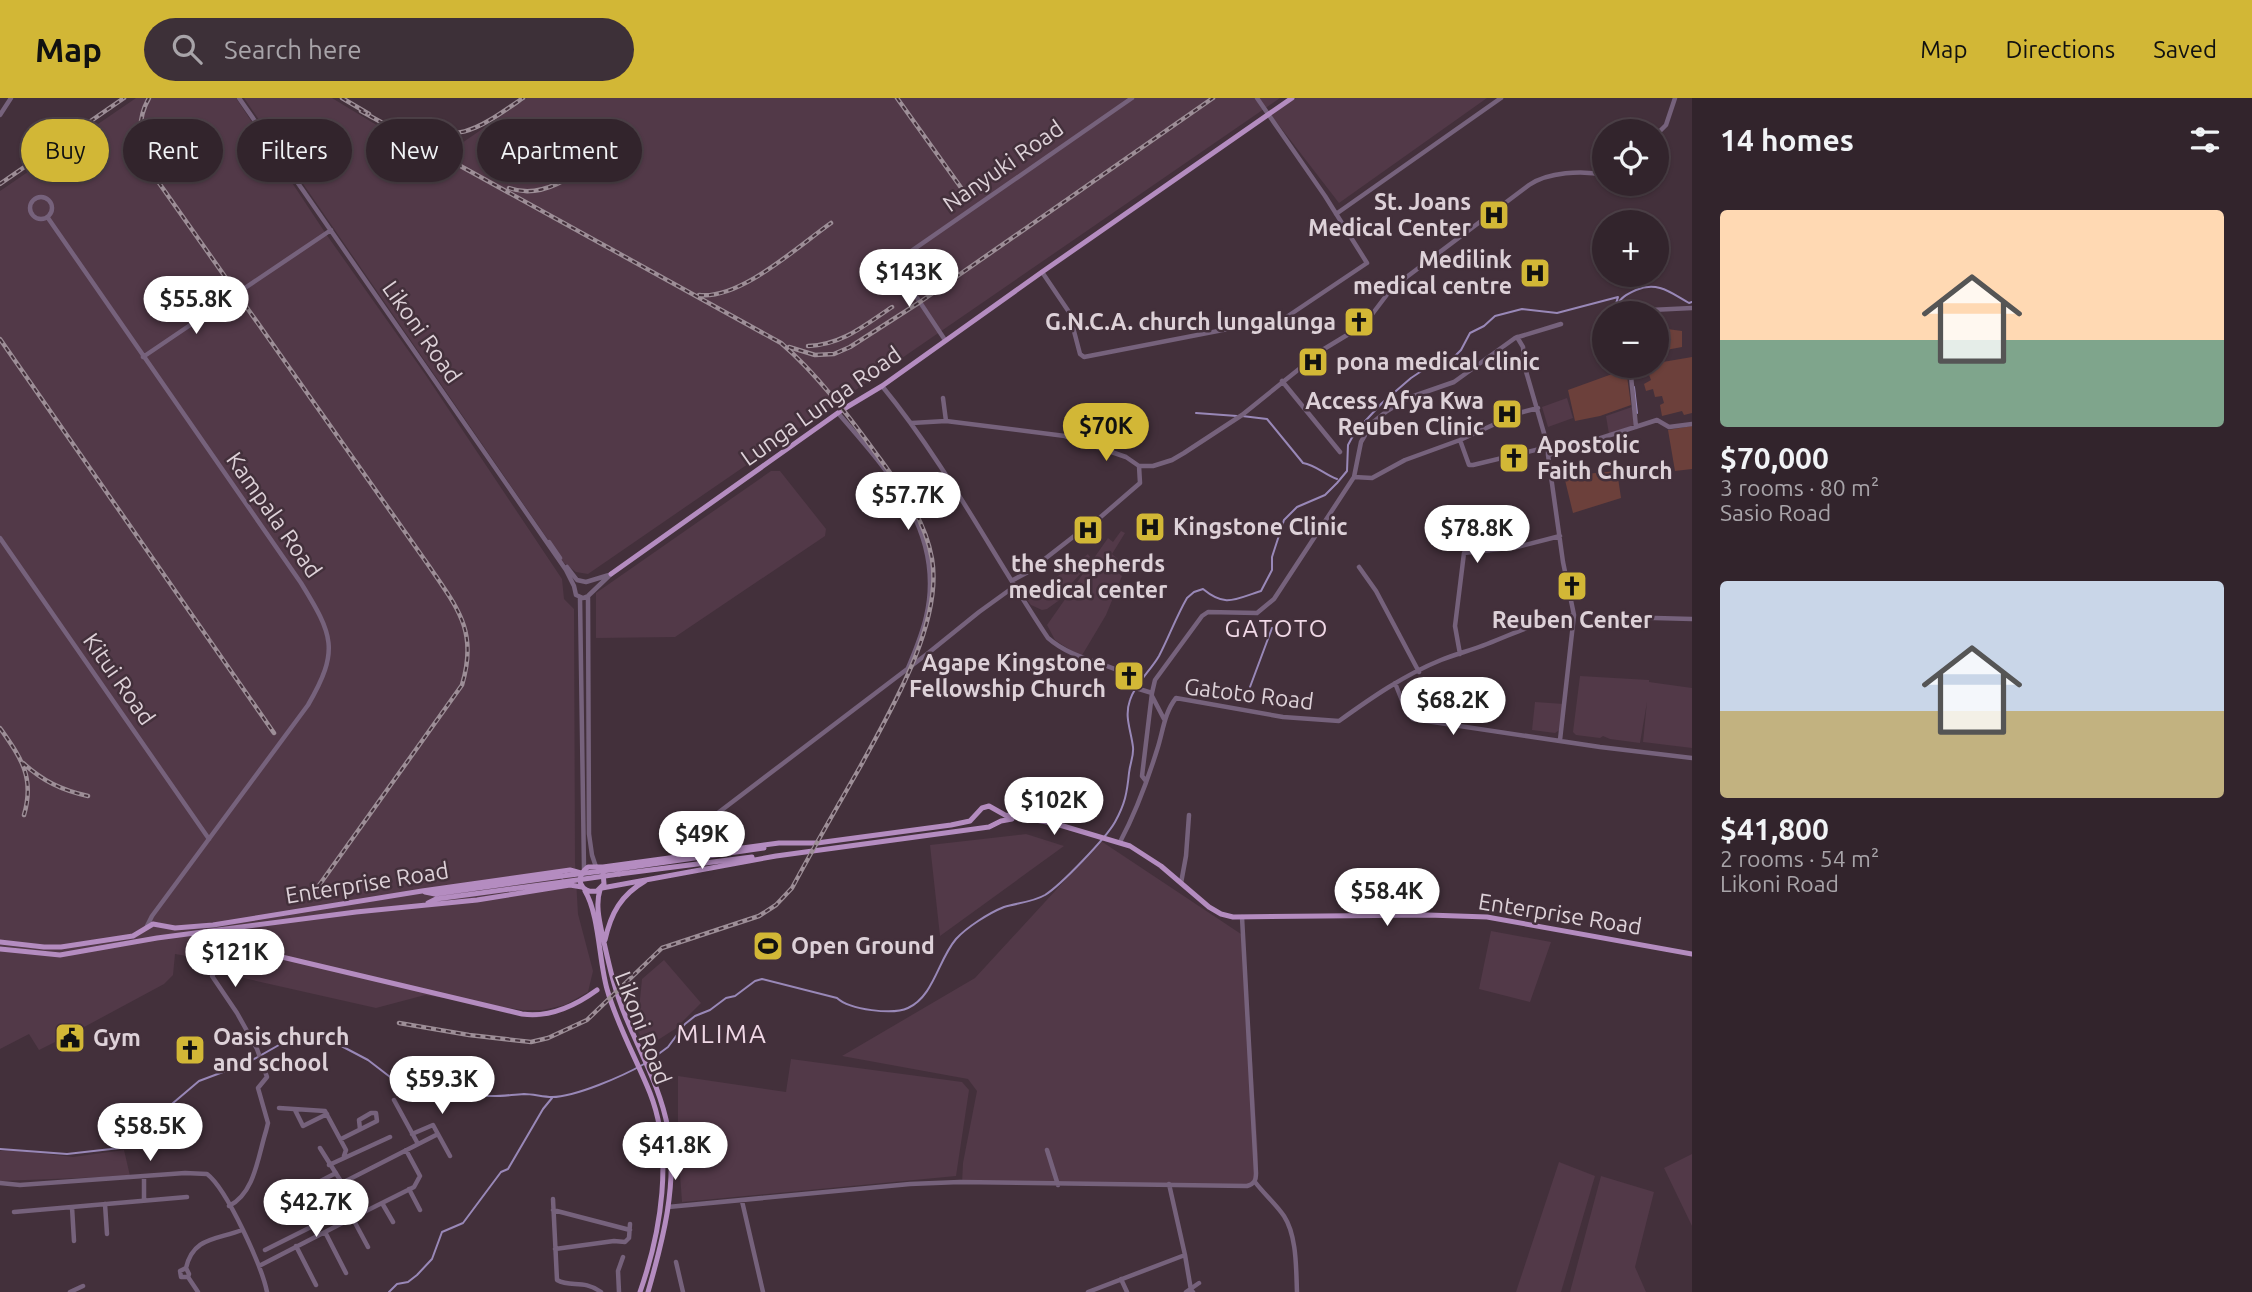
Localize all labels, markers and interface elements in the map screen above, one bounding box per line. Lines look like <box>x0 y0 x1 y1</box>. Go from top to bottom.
search box <box>144 18 634 81</box>
icon: search <box>168 30 206 68</box>
text: Map <box>35 31 102 68</box>
text: Search here <box>224 35 362 64</box>
text: Map <box>1920 36 1967 63</box>
text: Directions <box>2005 36 2115 63</box>
text: Saved <box>2153 36 2217 63</box>
street label: Nanyuki Road <box>938 115 1068 216</box>
chip: Buy <box>21 119 109 182</box>
chip: Rent <box>123 119 223 182</box>
chip: Filters <box>237 119 352 182</box>
chip: New <box>366 119 463 182</box>
chip: Apartment <box>477 119 642 182</box>
map controls <box>1592 119 1669 378</box>
button: locate <box>1592 119 1669 196</box>
icon: filters <box>2186 121 2224 159</box>
text: 14 homes <box>1720 123 1854 157</box>
place label: St. Joans Medical Center <box>1308 189 1472 240</box>
hospital icon: St. Joans Medical Center <box>1477 198 1511 232</box>
button: + <box>1592 210 1669 287</box>
place label: Medilink medical centre <box>1353 247 1512 298</box>
pin: $143K <box>860 250 958 309</box>
hospital icon: Medilink medical centre <box>1518 256 1552 290</box>
icon: home <box>1909 256 2035 382</box>
text: $143K <box>875 259 943 284</box>
pin: $55.8K <box>139 276 253 336</box>
street label: Likoni Road <box>378 276 467 388</box>
text: $55.8K <box>160 286 232 311</box>
button: − <box>1592 301 1669 378</box>
church icon: G.N.C.A. church lungalunga <box>1342 305 1376 339</box>
place label: G.N.C.A. church lungalunga <box>1045 309 1336 334</box>
street label: Lunga Lunga Road <box>736 341 906 470</box>
hospital icon: pona medical clinic <box>1296 345 1330 379</box>
place label: pona medical clinic <box>1336 349 1540 374</box>
place label: Access Afya Kwa Reuben Clinic <box>1305 388 1484 439</box>
hospital icon: Access Afya Kwa Reuben Clinic <box>1490 397 1524 431</box>
pin: $70K <box>1065 404 1147 463</box>
text: $70K <box>1079 413 1133 438</box>
place label: Apostolic Faith Church <box>1537 432 1673 483</box>
church icon: Apostolic Faith Church <box>1497 441 1531 475</box>
text: $70,000 <box>1720 441 1829 475</box>
street label: Kampala Road <box>222 447 327 582</box>
pin: $57.7K <box>851 472 965 532</box>
text: 3 rooms · 80 m² <box>1720 475 1879 500</box>
text: $57.7K <box>872 482 944 507</box>
text: Sasio Road <box>1720 500 1831 525</box>
pin: $78.8K <box>1420 505 1534 565</box>
hospital icon: Kingstone Clinic <box>1133 510 1167 544</box>
hospital icon: the shepherds medical center <box>1071 513 1105 547</box>
place label: Kingstone Clinic <box>1173 514 1348 539</box>
text: $78.8K <box>1441 515 1513 540</box>
place label: the shepherds medical center <box>1009 551 1168 602</box>
church icon: Reuben Center <box>1555 569 1589 603</box>
place label: Reuben Center <box>1492 607 1653 632</box>
district label: GATOTO <box>1225 615 1329 642</box>
icon: home <box>1909 627 2035 753</box>
street label: Kitui Road <box>79 628 160 729</box>
place label: Agape Kingstone Fellowship Church <box>909 650 1106 701</box>
church icon: Agape Kingstone Fellowship Church <box>1112 659 1146 693</box>
street label: Gatoto Road <box>1183 673 1315 714</box>
pin: $68.2K <box>1396 678 1510 737</box>
text: $68.2K <box>1417 687 1489 712</box>
pin: $102K <box>1005 778 1103 837</box>
text: $102K <box>1020 787 1088 812</box>
pin: $49K <box>661 812 743 871</box>
text: $41,800 <box>1720 812 1829 846</box>
text: $49K <box>675 821 729 846</box>
text: 2 rooms · 54 m² <box>1720 846 1879 871</box>
street label: Enterprise Road <box>283 857 450 908</box>
pin: $58.4K <box>1330 868 1444 928</box>
text: Likoni Road <box>1720 871 1839 896</box>
text: $58.4K <box>1351 878 1423 903</box>
street label: Enterprise Road <box>1477 888 1644 939</box>
sports icon: Open Ground <box>751 929 785 963</box>
pin: $121K <box>186 930 284 989</box>
place label: Open Ground <box>791 933 935 958</box>
text: $121K <box>201 939 269 964</box>
street label: Likoni Road <box>610 968 676 1088</box>
district label: MLIMA <box>676 1019 768 1048</box>
public building icon: Gym <box>53 1021 87 1055</box>
place label: Oasis church and school <box>213 1024 349 1075</box>
place label: Gym <box>93 1025 141 1050</box>
church icon: Oasis church and school <box>173 1033 207 1067</box>
pin: $59.3K <box>385 1056 499 1116</box>
text: $59.3K <box>406 1066 478 1091</box>
pin: $58.5K <box>93 1104 207 1163</box>
text: $58.5K <box>114 1113 186 1138</box>
pin: $41.8K <box>618 1122 732 1182</box>
text: $41.8K <box>639 1132 711 1157</box>
pin: $42.7K <box>259 1180 373 1239</box>
text: $42.7K <box>280 1189 352 1214</box>

